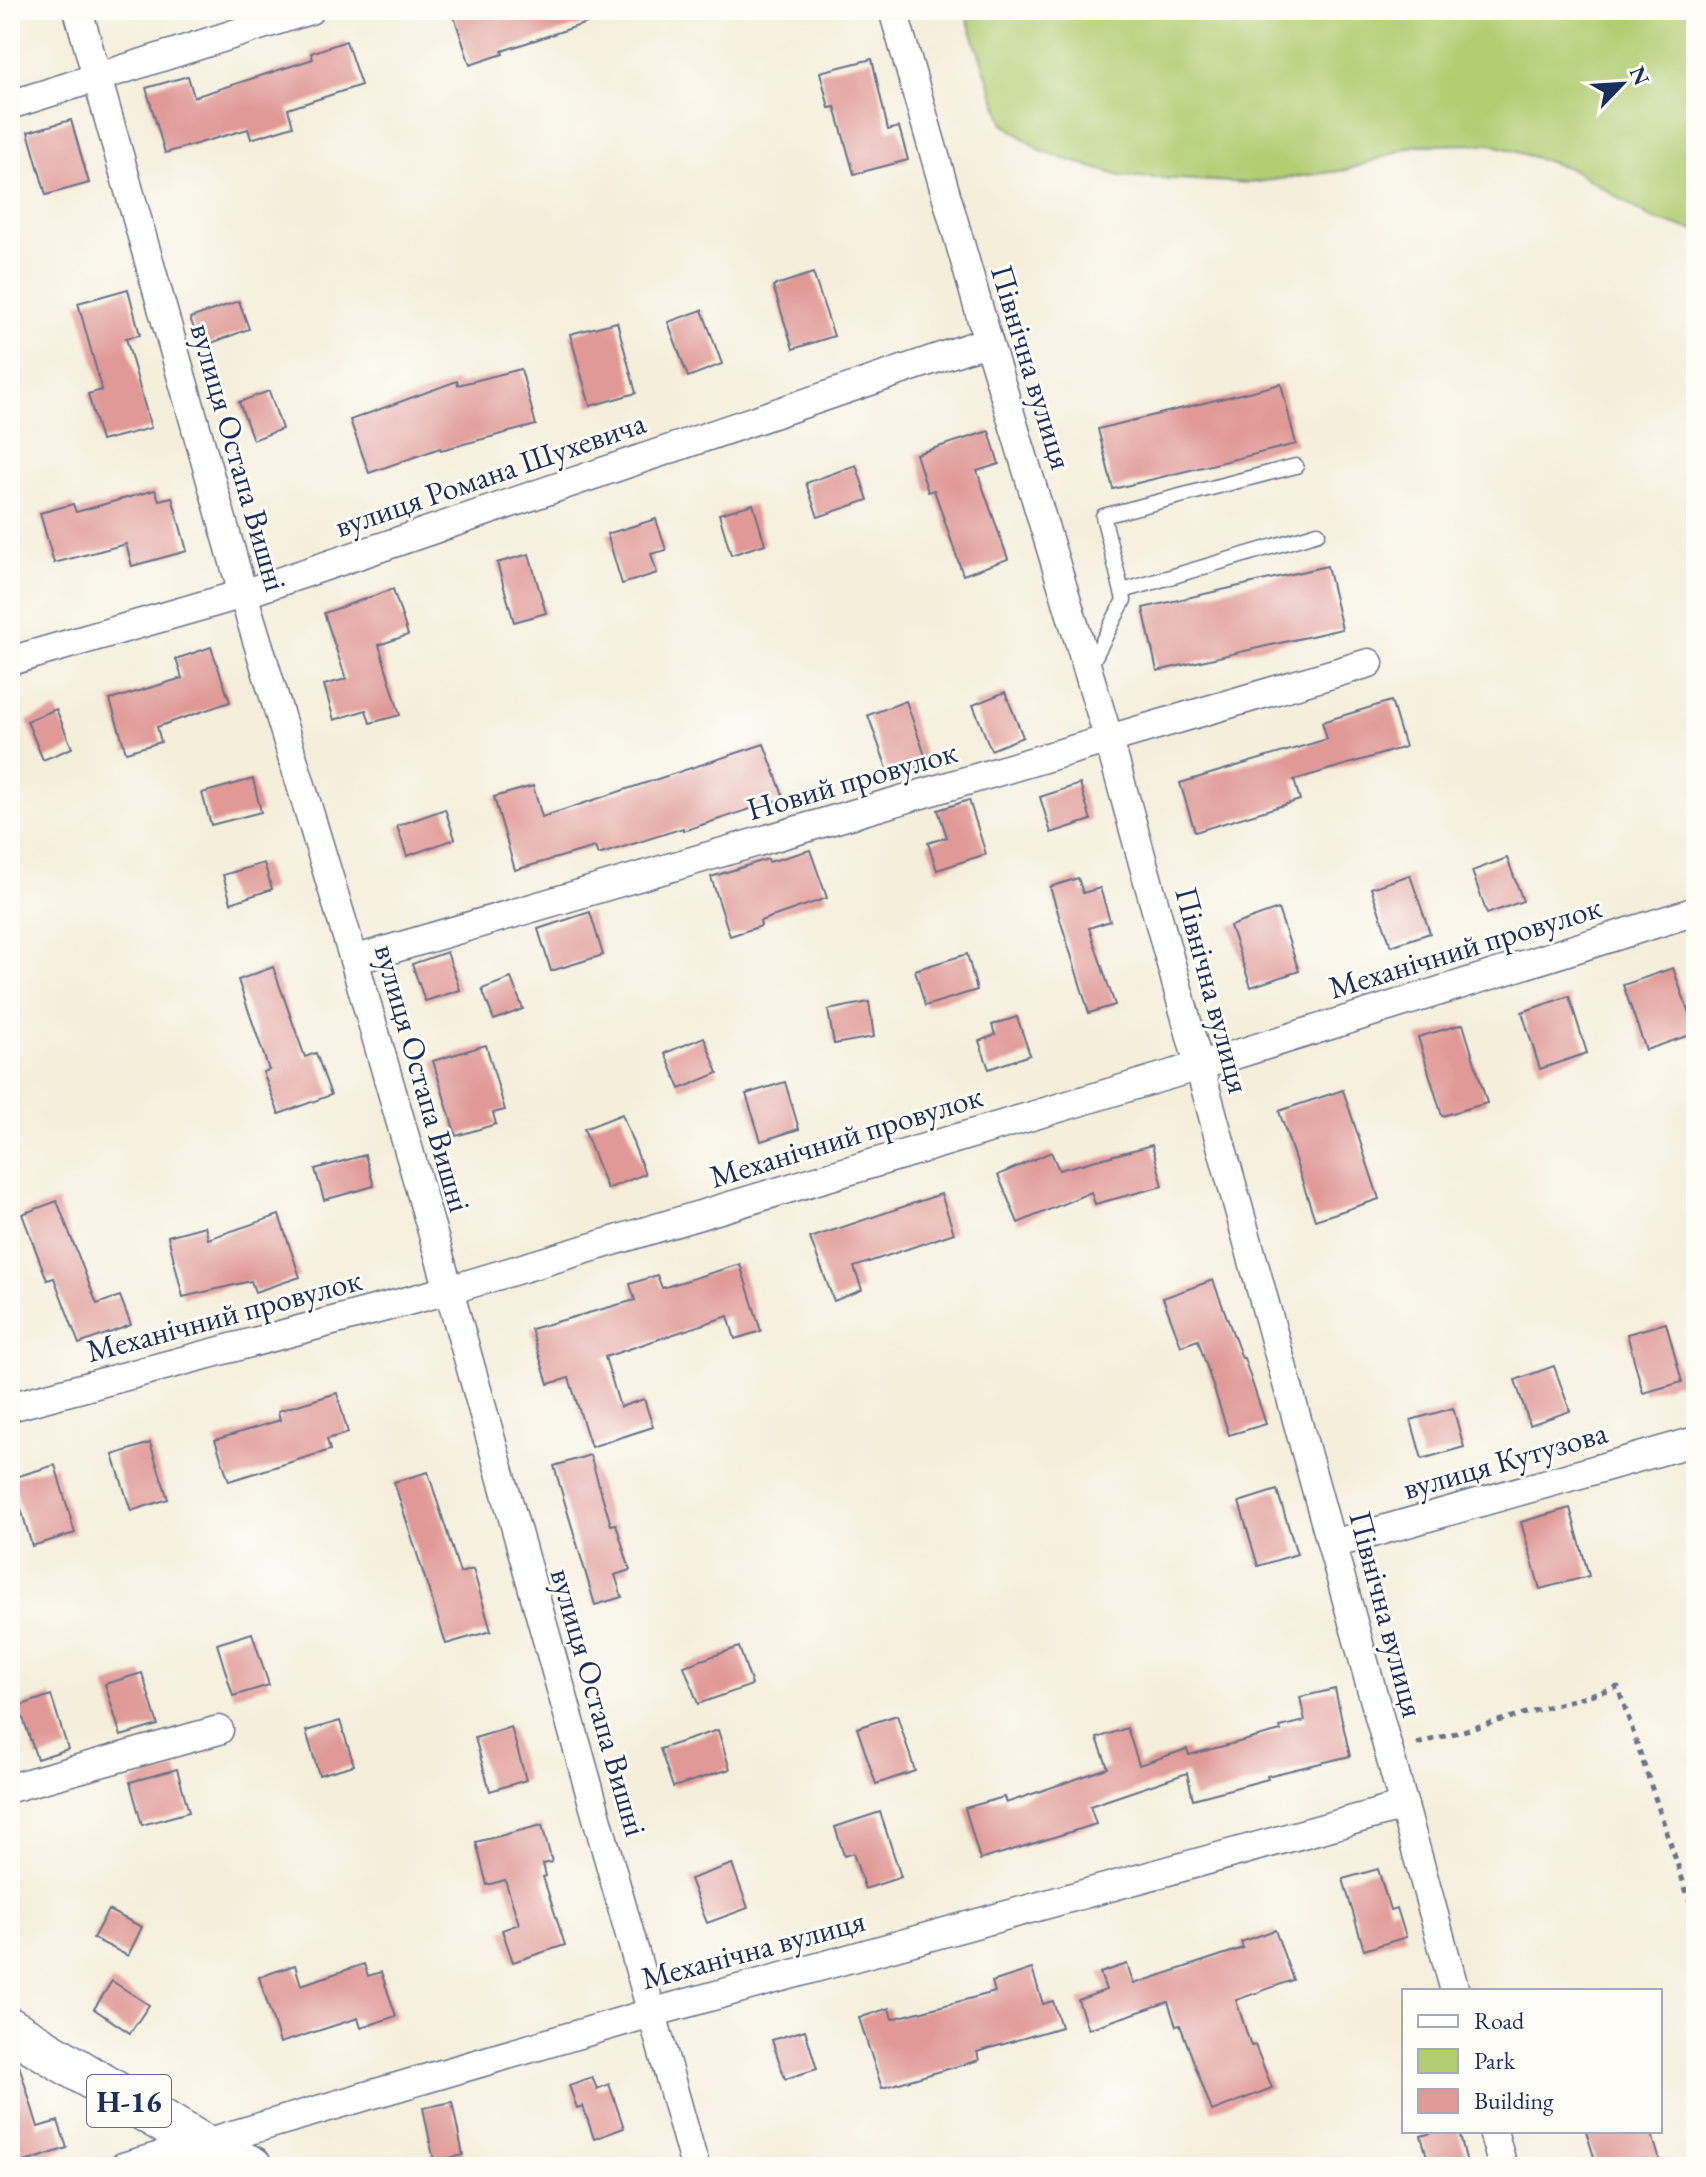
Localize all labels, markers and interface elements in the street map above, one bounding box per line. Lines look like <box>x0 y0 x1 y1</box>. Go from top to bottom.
north arrow <box>1582 44 1662 124</box>
text: N <box>1623 62 1657 90</box>
street label: Північна вулиця <box>981 260 1083 474</box>
street label: вулиця Остапа Вишні <box>181 318 297 596</box>
street label: вулиця Романа Шухевича <box>329 401 651 547</box>
street label: Новий провулок <box>742 730 962 830</box>
street label: Північна вулиця <box>1165 882 1261 1098</box>
street label: Механічний провулок <box>1323 885 1607 1009</box>
street label: вулиця Остапа Вишні <box>365 939 481 1217</box>
street label: Механічний провулок <box>704 1074 988 1198</box>
street label: Механічний провулок <box>82 1258 366 1372</box>
street label: вулиця Кутузова <box>1398 1411 1612 1509</box>
street label: Північна вулиця <box>1339 1506 1435 1722</box>
street label: вулиця Остапа Вишні <box>541 1563 657 1841</box>
street label: Механічна вулиця <box>636 1899 870 1999</box>
legend <box>1402 1989 1662 2133</box>
text: Road <box>1474 2005 1525 2036</box>
text: Park <box>1474 2045 1516 2076</box>
road number: Н-16 <box>87 2075 171 2127</box>
text: Building <box>1474 2085 1554 2116</box>

